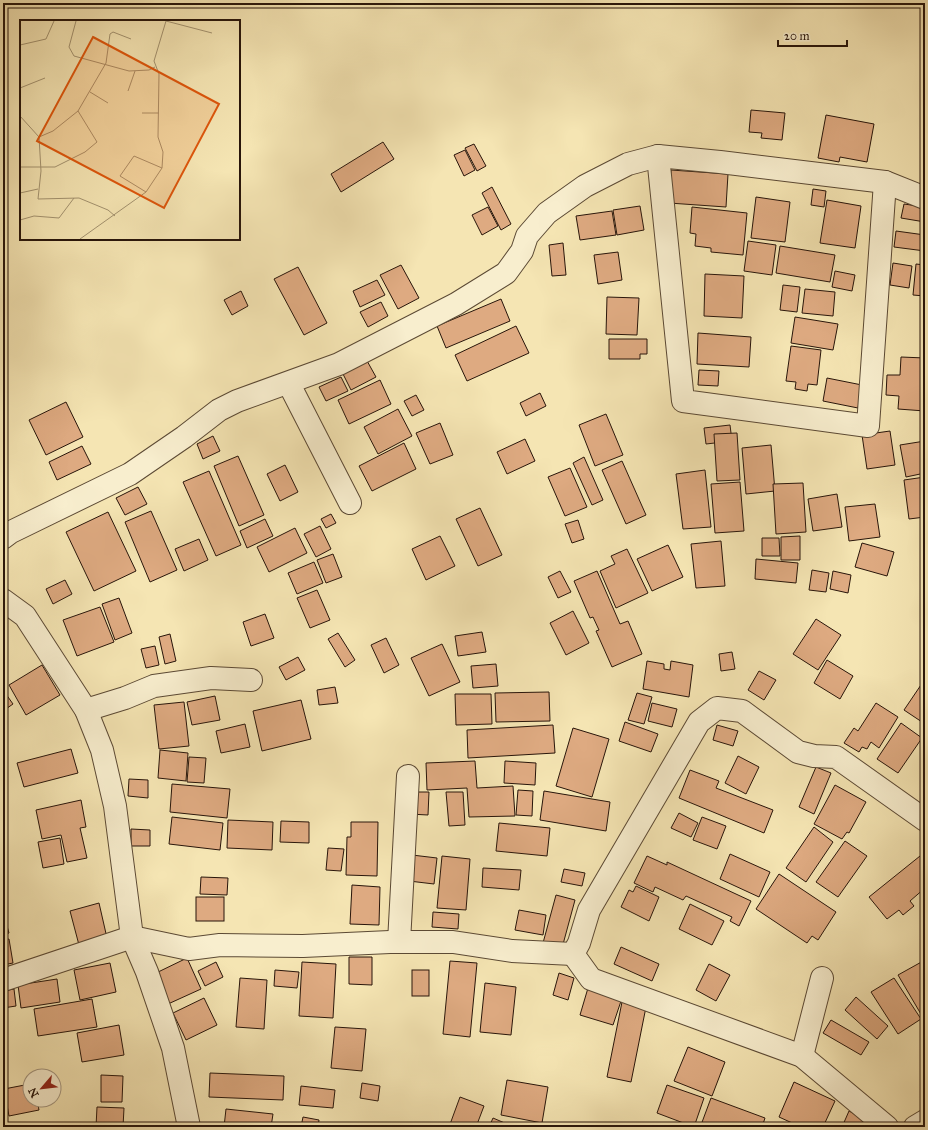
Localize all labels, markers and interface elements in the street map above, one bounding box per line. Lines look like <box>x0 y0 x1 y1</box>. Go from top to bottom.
inset map <box>20 20 240 240</box>
scale bar <box>778 22 847 48</box>
text: 20 m <box>784 29 810 43</box>
north arrow <box>22 1068 62 1108</box>
text: N <box>25 1085 42 1100</box>

